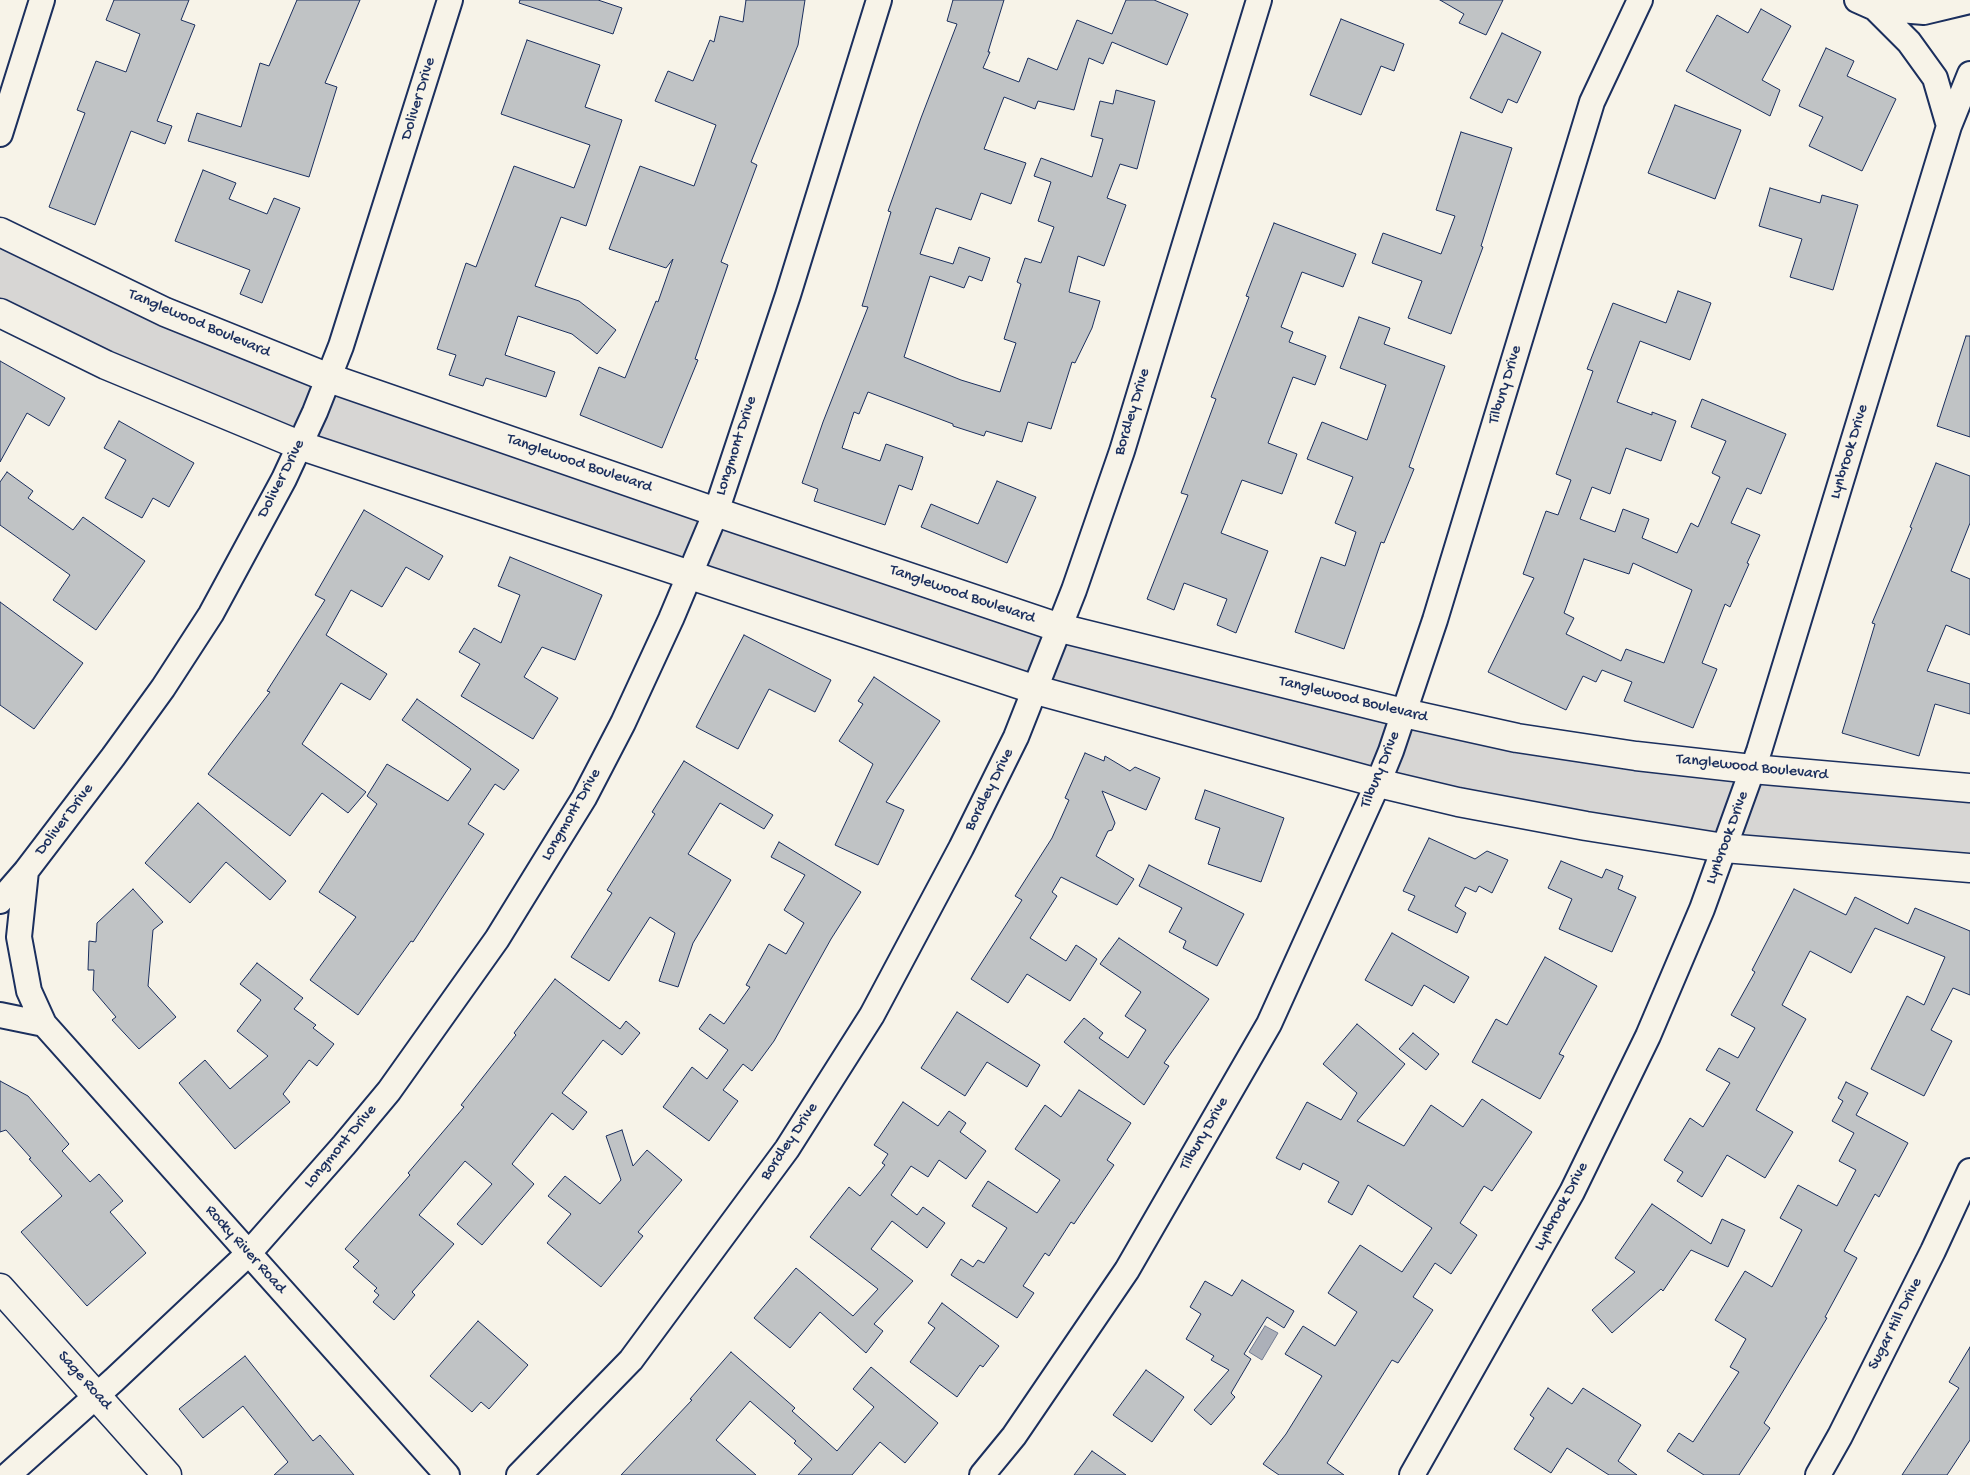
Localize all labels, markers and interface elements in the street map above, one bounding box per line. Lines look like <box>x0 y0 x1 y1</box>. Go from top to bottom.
street label: Doliver Drive <box>397 55 441 143</box>
street label: Tanglewood Boulevard <box>125 285 273 363</box>
street label: Tilbury Drive <box>1485 343 1527 427</box>
street label: Bordley Drive <box>1111 366 1155 458</box>
street label: Longmont Drive <box>712 394 762 498</box>
street label: Lynbrook Drive <box>1827 402 1873 502</box>
street label: Tanglewood Boulevard <box>504 430 654 498</box>
street label: Doliver Drive <box>254 437 310 521</box>
street label: Tanglewood Boulevard <box>887 561 1037 629</box>
street label: Tanglewood Boulevard <box>1277 672 1429 728</box>
street label: Tilbury Drive <box>1357 729 1405 811</box>
street label: Bordley Drive <box>961 746 1019 834</box>
street label: Tanglewood Boulevard <box>1675 750 1829 786</box>
street label: Longmont Drive <box>538 765 606 865</box>
street label: Doliver Drive <box>32 780 98 860</box>
street label: Lynbrook Drive <box>1702 789 1754 887</box>
street label: Tilbury Drive <box>1176 1094 1234 1174</box>
street label: Bordley Drive <box>757 1099 823 1185</box>
street label: Longmont Drive <box>300 1101 382 1193</box>
street label: Lynbrook Drive <box>1531 1159 1593 1255</box>
street label: Rocky River Road <box>200 1202 290 1298</box>
street label: Sugar Hill Drive <box>1865 1275 1927 1373</box>
street label: Sage Road <box>53 1348 115 1414</box>

